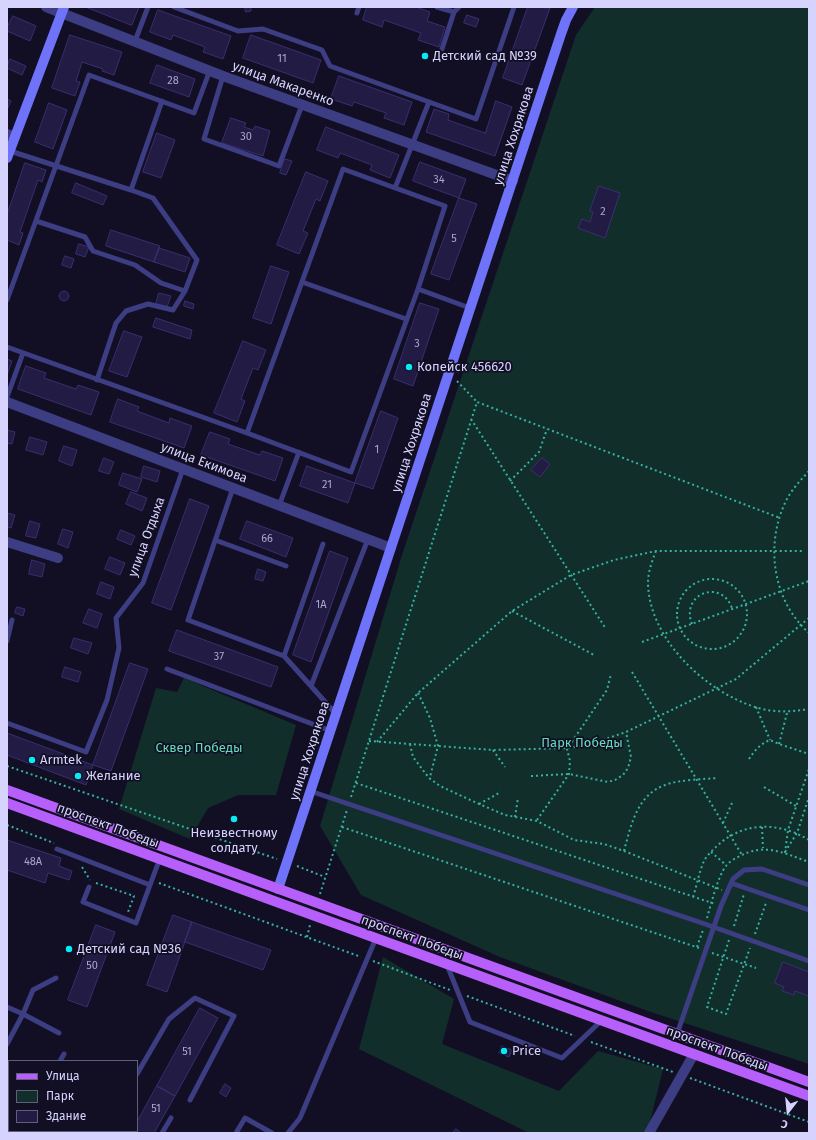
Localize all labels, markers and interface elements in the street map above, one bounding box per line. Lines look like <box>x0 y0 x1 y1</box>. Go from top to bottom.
place label: Детский сад №39 <box>433 48 537 64</box>
marker: Детский сад №39 <box>420 51 430 61</box>
house number: 11 <box>277 52 287 66</box>
street label: улица Макаренко <box>230 58 336 110</box>
house number: 28 <box>167 74 179 88</box>
street label: улица Хохрякова <box>491 84 537 188</box>
house number: 30 <box>240 130 252 144</box>
house number: 34 <box>433 173 445 187</box>
house number: 2 <box>600 205 606 219</box>
house number: 5 <box>451 232 457 246</box>
house number: 3 <box>414 337 420 351</box>
place label: Копейск 456620 <box>417 359 512 375</box>
marker: Копейск 456620 <box>404 362 414 372</box>
street label: улица Хохрякова <box>389 391 435 495</box>
street label: улица Екимова <box>158 439 250 487</box>
house number: 1 <box>375 443 379 457</box>
house number: 21 <box>322 478 332 492</box>
street label: улица Отдыха <box>125 495 169 579</box>
house number: 66 <box>261 532 273 546</box>
house number: 1А <box>315 598 327 612</box>
house number: 37 <box>214 650 224 664</box>
street label: улица Хохрякова <box>287 699 333 803</box>
park label: Парк Победы <box>541 735 623 751</box>
park label: Сквер Победы <box>155 740 243 756</box>
place label: Armtek <box>40 752 82 768</box>
marker: Armtek <box>27 755 37 765</box>
place label: Желание <box>86 768 141 784</box>
marker: Желание <box>73 771 83 781</box>
street label: проспект Победы <box>55 800 161 852</box>
marker: Неизвестному солдату <box>229 814 239 824</box>
place label: Неизвестному солдату <box>190 825 278 856</box>
house number: 48А <box>24 855 42 869</box>
street label: проспект Победы <box>359 912 465 964</box>
place label: Детский сад №36 <box>77 941 181 957</box>
marker: Детский сад №36 <box>64 944 74 954</box>
house number: 50 <box>86 959 98 973</box>
street label: проспект Победы <box>664 1023 770 1075</box>
place label: Price <box>512 1043 541 1059</box>
house number: 51 <box>182 1045 192 1059</box>
marker: Price <box>499 1046 509 1056</box>
legend <box>8 1060 138 1132</box>
text: Улица <box>46 1069 80 1083</box>
text: Парк <box>46 1089 74 1103</box>
north arrow <box>768 1092 808 1132</box>
house number: 51 <box>151 1102 161 1116</box>
text: Здание <box>46 1109 86 1123</box>
text: С <box>780 1117 789 1131</box>

